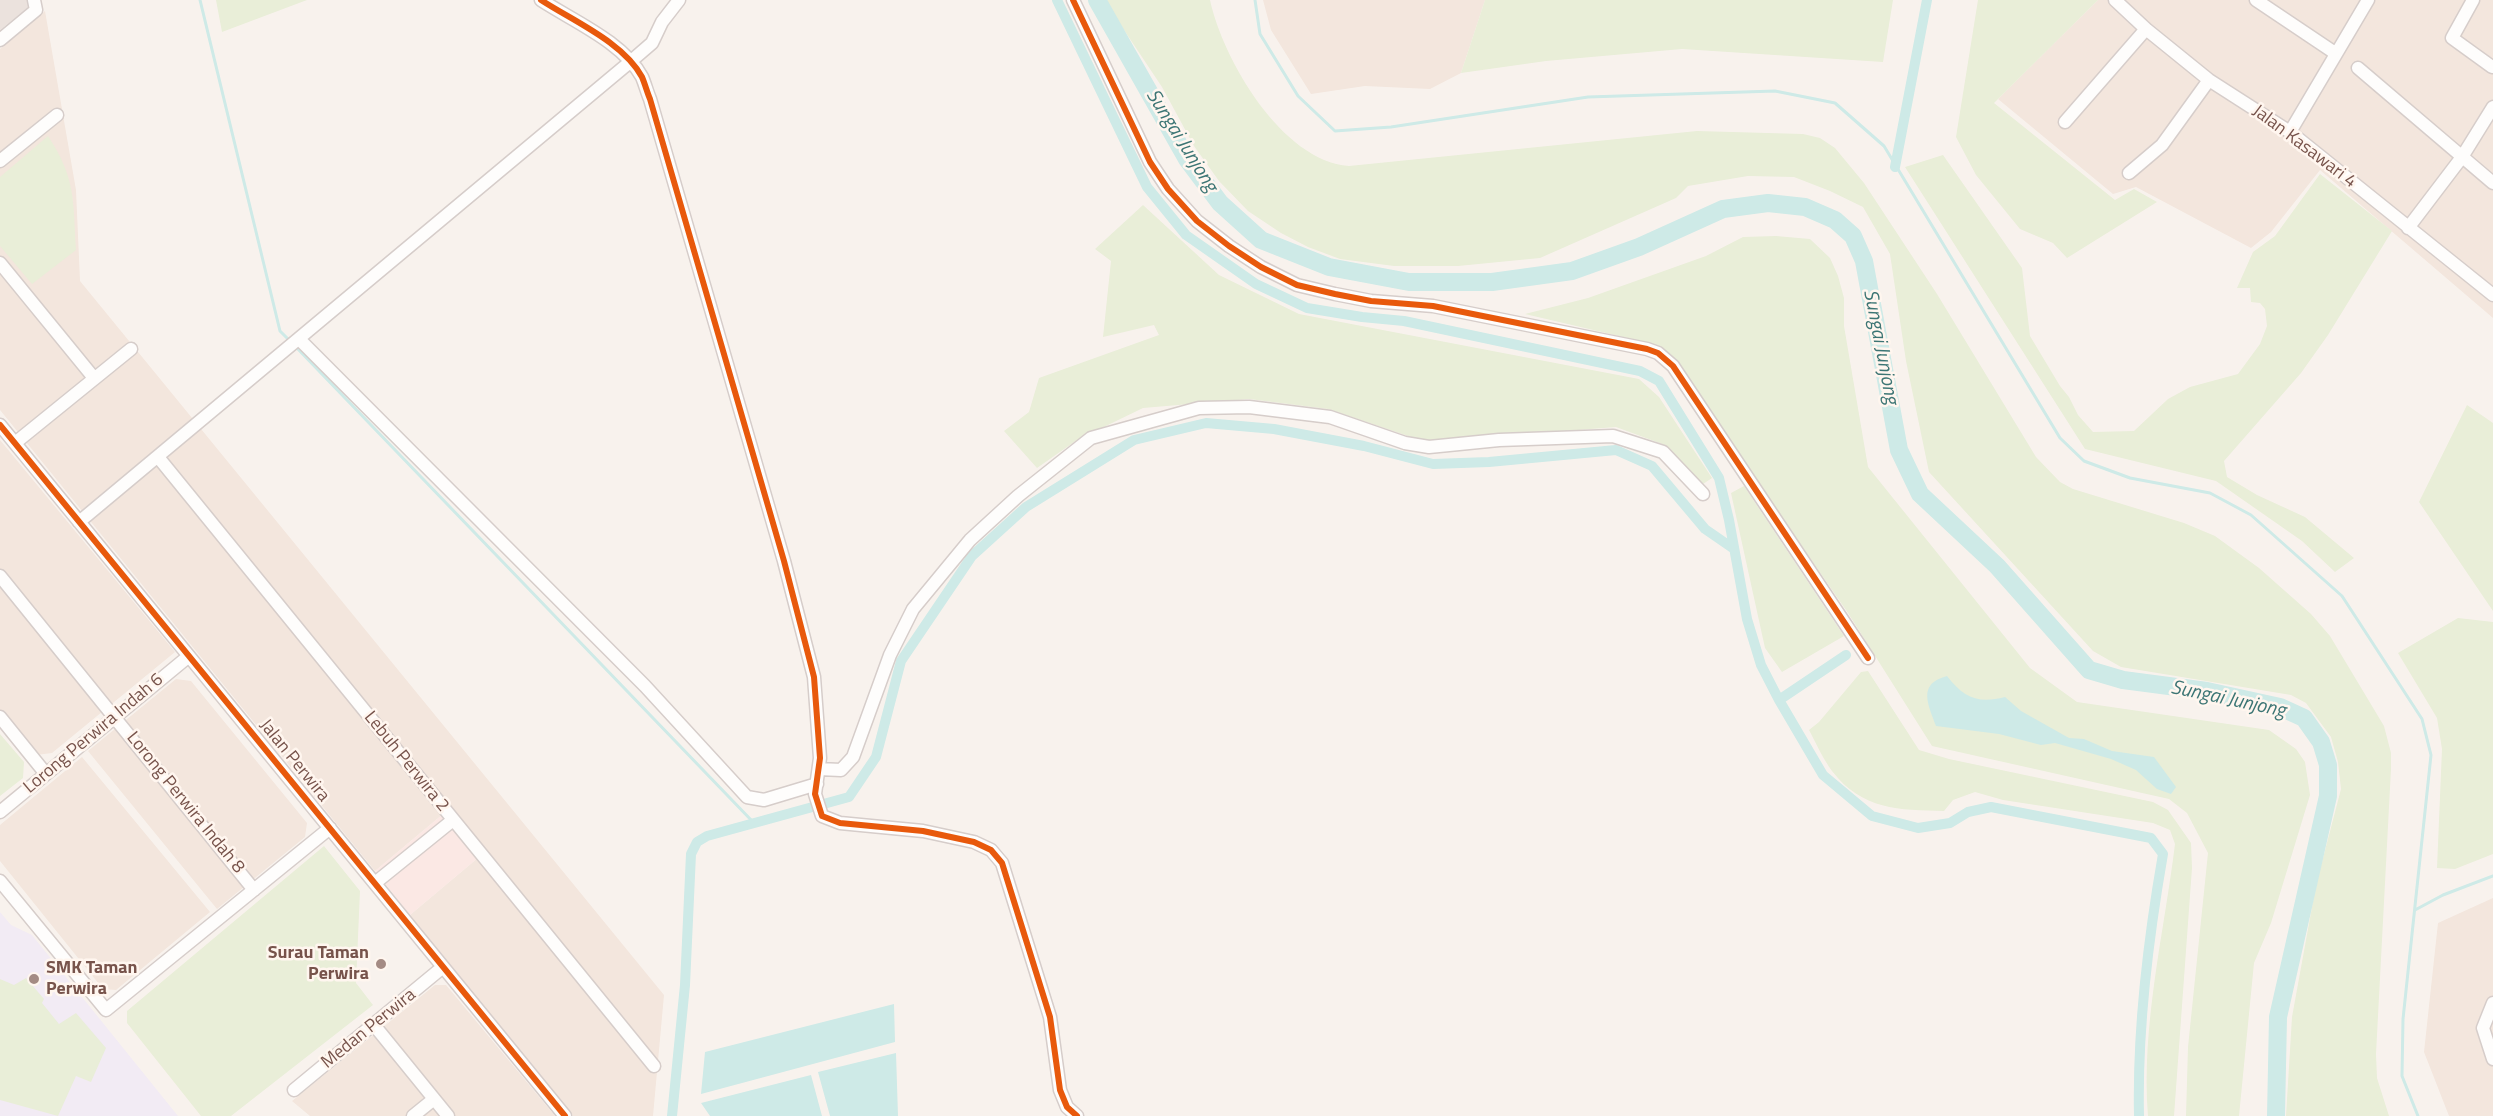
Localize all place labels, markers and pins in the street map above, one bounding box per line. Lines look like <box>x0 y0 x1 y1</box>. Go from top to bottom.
place label: Surau Taman Perwira <box>268 943 369 986</box>
marker: Surau Taman Perwira <box>374 957 388 971</box>
place label: SMK Taman Perwira <box>46 958 137 1000</box>
marker: SMK Taman Perwira <box>27 972 41 986</box>

